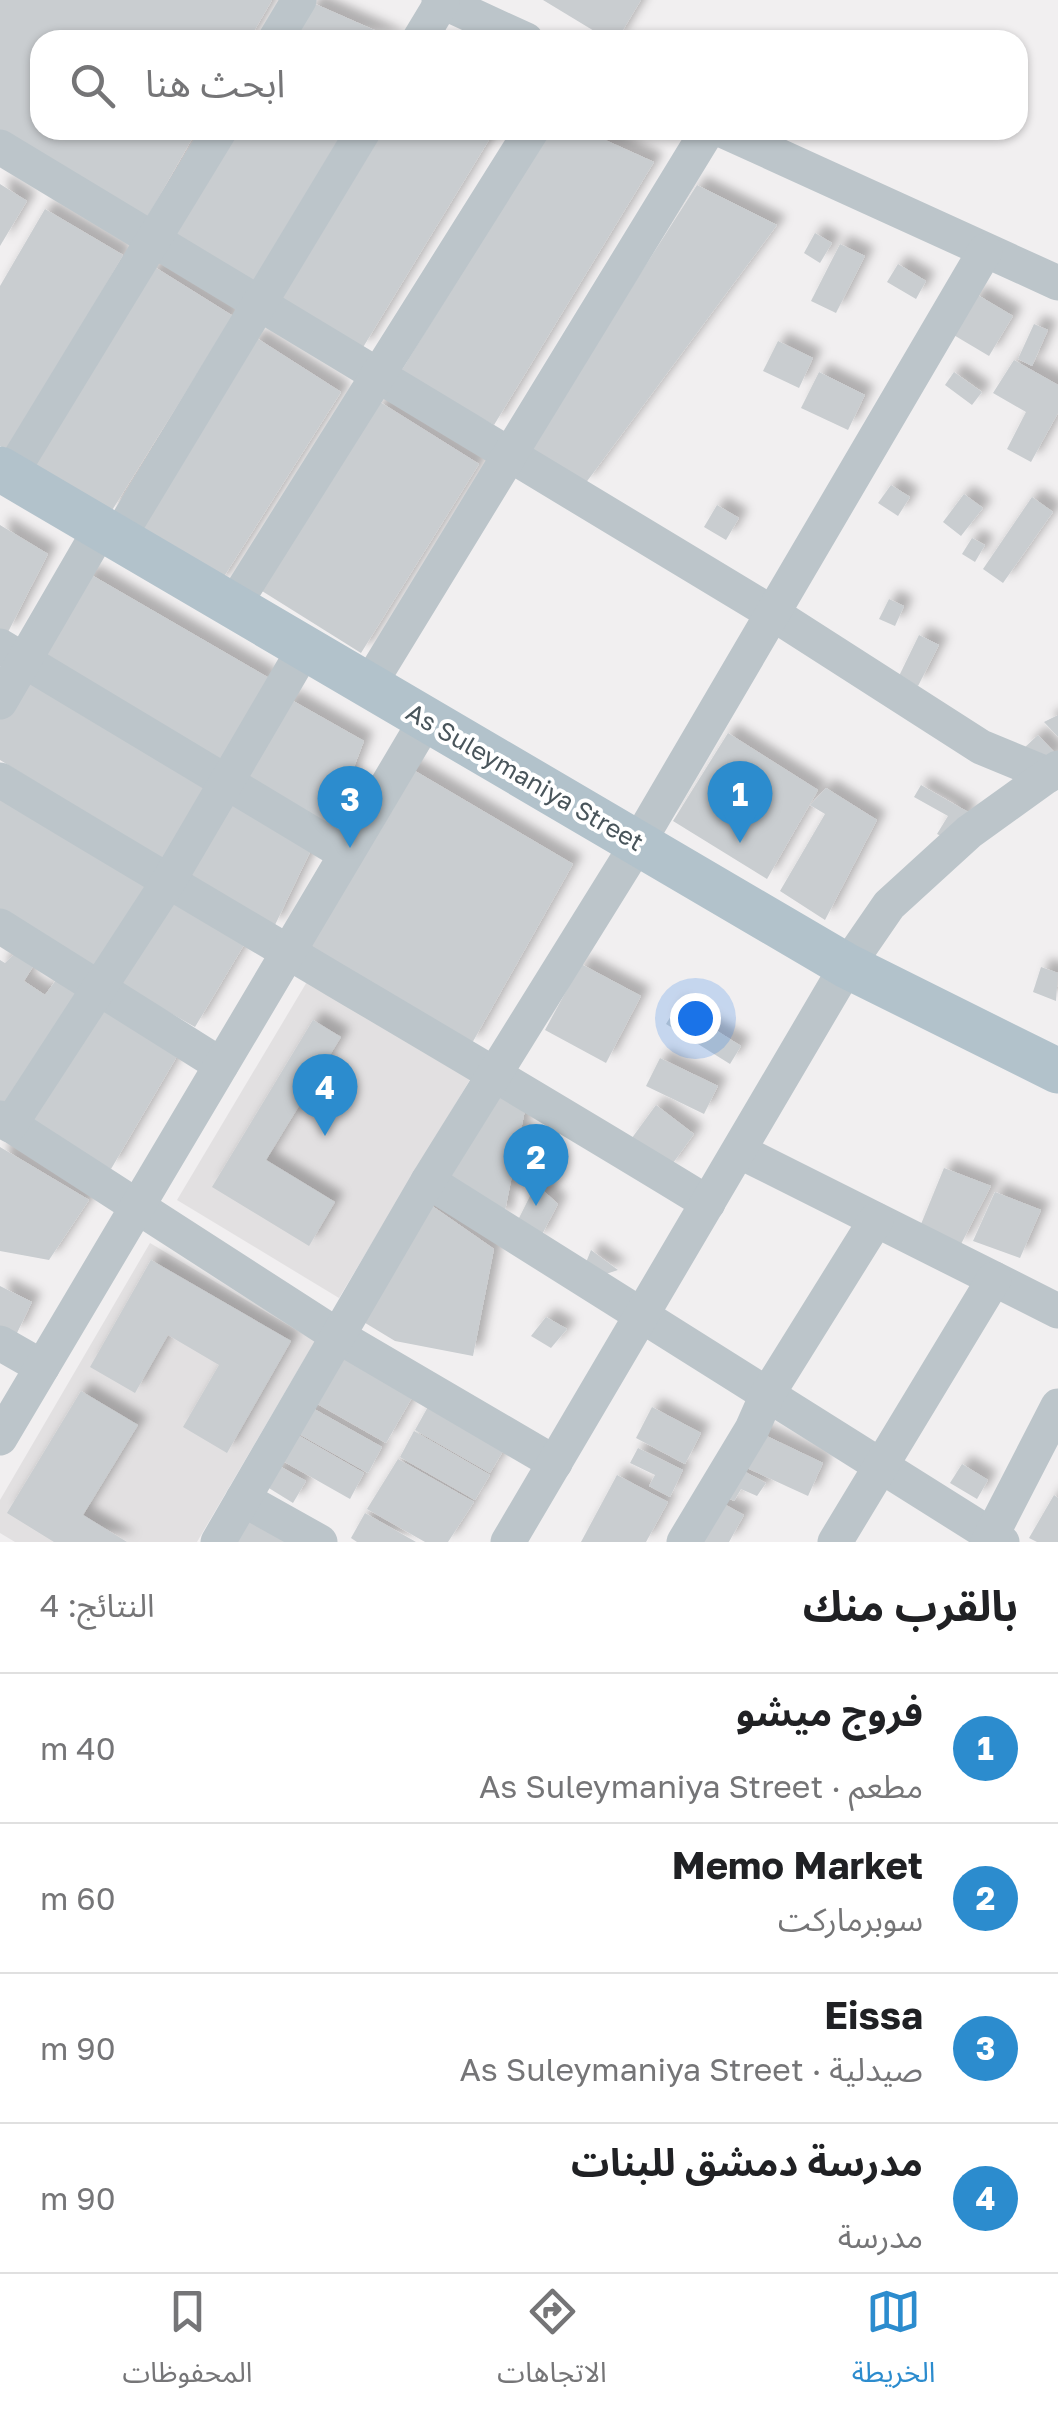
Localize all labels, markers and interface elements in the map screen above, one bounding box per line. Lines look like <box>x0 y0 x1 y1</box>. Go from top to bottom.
search box <box>30 30 1028 140</box>
icon: search <box>65 58 120 113</box>
text: ابحث هنا <box>145 60 285 105</box>
street label: As Suleymaniya Street <box>401 696 649 857</box>
pin: 1 <box>708 760 772 843</box>
pin: 3 <box>318 766 382 848</box>
your location <box>670 993 721 1044</box>
pin: 4 <box>292 1054 358 1136</box>
pin: 2 <box>504 1124 568 1206</box>
text: بالقرب منك <box>803 1580 1018 1630</box>
text: النتائج: 4 <box>40 1586 155 1624</box>
text: فروج ميشو <box>736 1689 923 1734</box>
text: 40 m <box>40 1729 116 1767</box>
text: 1 <box>977 1729 994 1767</box>
text: مطعم · As Suleymaniya Street <box>479 1767 923 1805</box>
text: Memo Market <box>672 1842 923 1887</box>
text: 60 m <box>40 1879 116 1917</box>
text: 2 <box>976 1879 995 1917</box>
text: سوبرماركت <box>778 1900 923 1938</box>
text: Eissa <box>824 1992 923 2037</box>
text: 90 m <box>40 2029 116 2067</box>
text: 3 <box>976 2029 995 2067</box>
text: صيدلية · As Suleymaniya Street <box>459 2050 923 2088</box>
text: مدرسة دمشق للبنات <box>571 2139 923 2184</box>
text: 90 m <box>40 2179 116 2217</box>
text: 4 <box>976 2179 996 2217</box>
text: مدرسة <box>838 2217 923 2255</box>
tab: المحفوظات <box>122 2284 252 2403</box>
tab: الاتجاهات <box>497 2284 607 2403</box>
tab: الخريطة <box>852 2284 936 2403</box>

